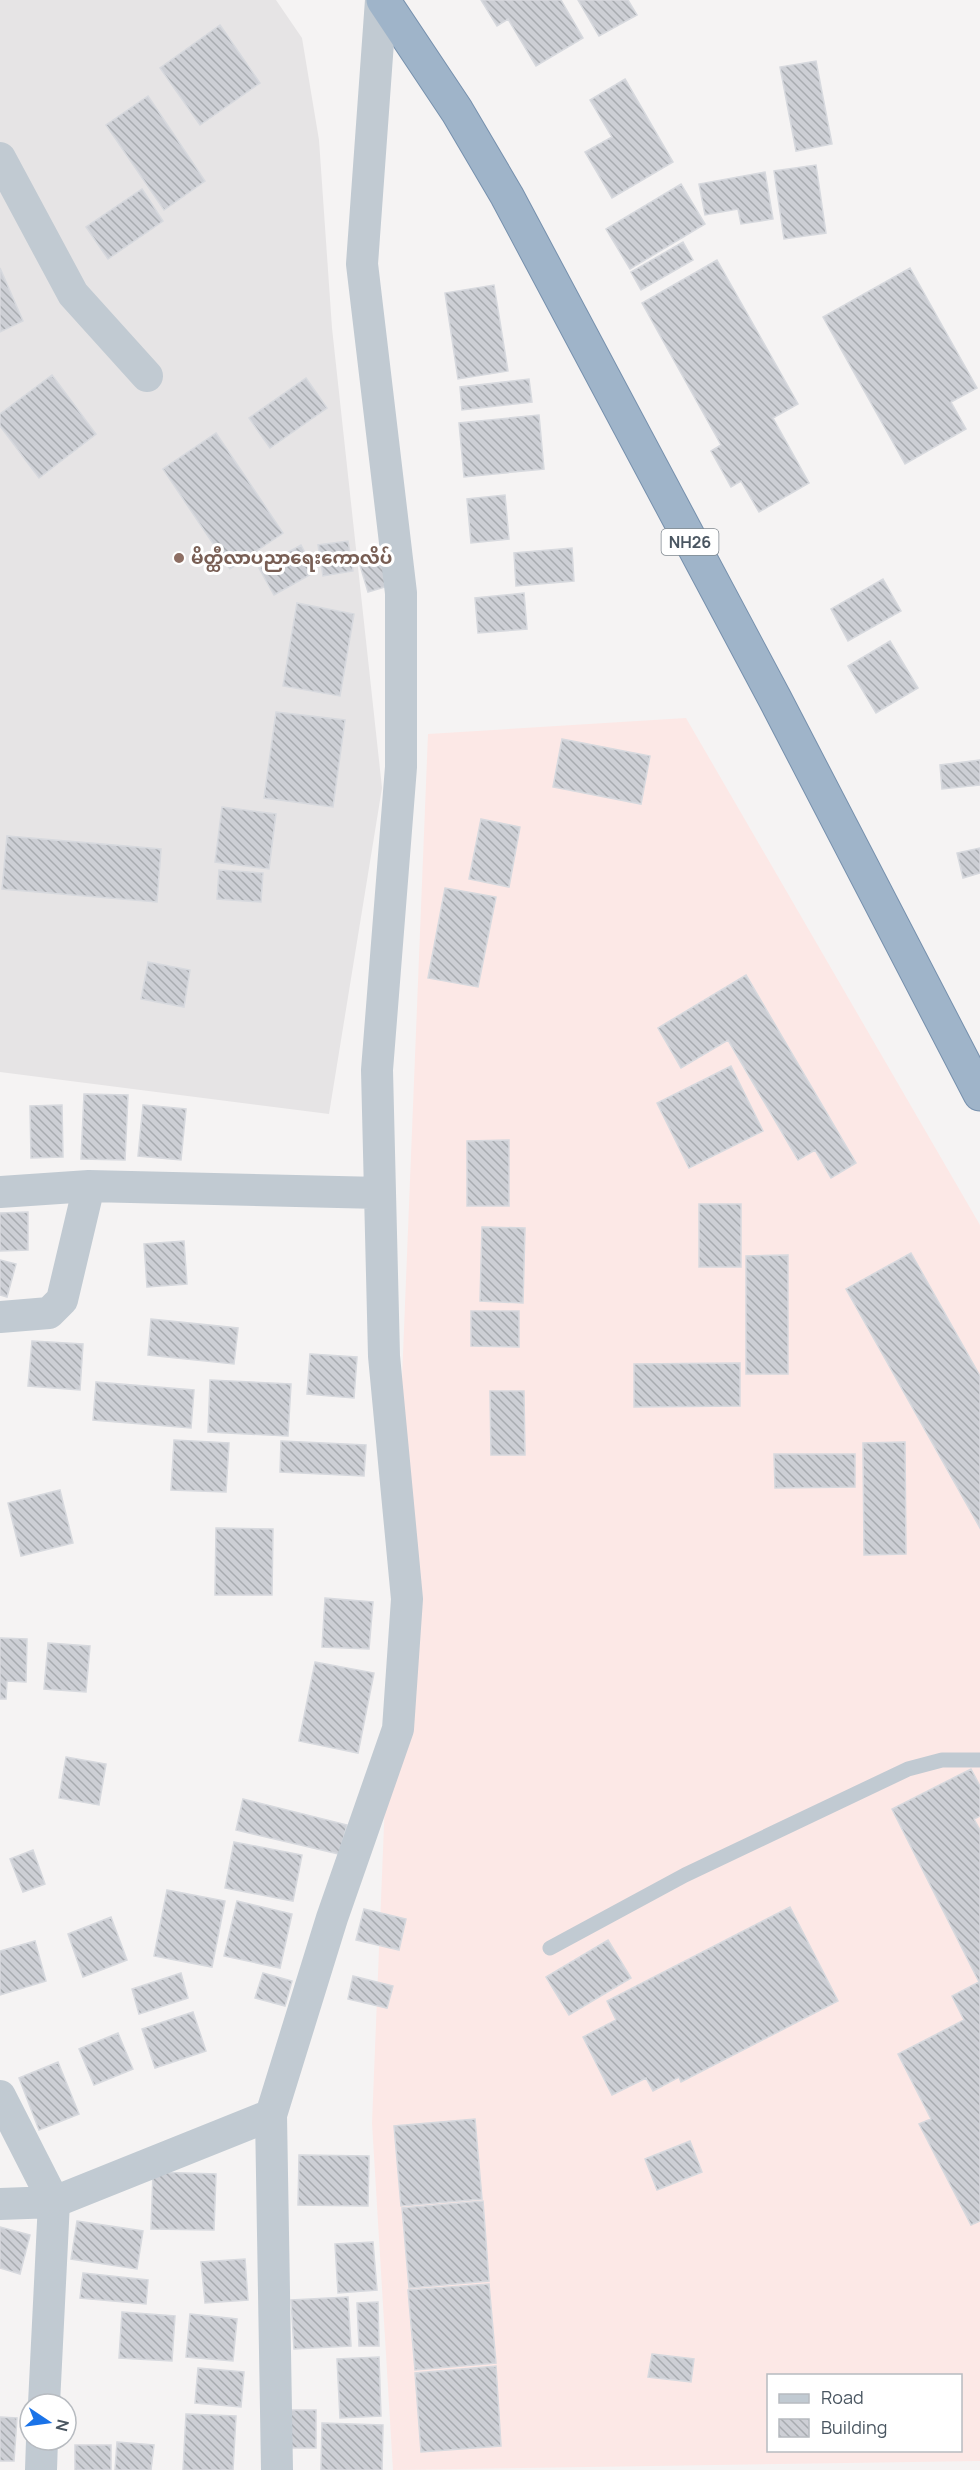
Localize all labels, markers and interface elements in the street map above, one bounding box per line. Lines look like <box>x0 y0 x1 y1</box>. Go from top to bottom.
road number: NH26 <box>662 529 718 555</box>
place label: မိတ္ထီလာပညာရေးကောလိပ် <box>191 545 392 572</box>
marker: မိတ္ထီလာပညာရေးကောလိပ် <box>172 551 186 565</box>
legend <box>767 2374 962 2452</box>
text: Road <box>821 2385 864 2409</box>
north arrow <box>18 2392 78 2452</box>
text: Building <box>821 2415 887 2439</box>
text: N <box>51 2417 75 2433</box>

